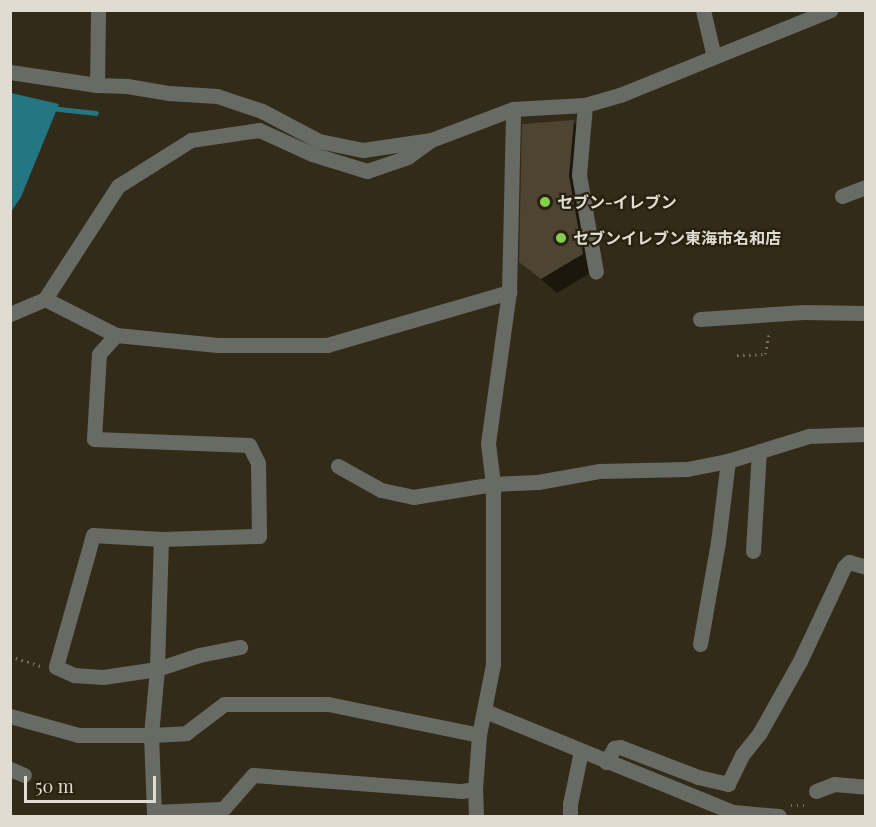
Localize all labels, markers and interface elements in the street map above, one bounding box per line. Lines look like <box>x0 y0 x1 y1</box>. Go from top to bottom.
place label: セブン-イレブン <box>557 192 677 212</box>
marker: セブン-イレブン <box>538 195 552 209</box>
place label: セブンイレブン東海市名和店 <box>573 228 781 248</box>
marker: セブンイレブン東海市名和店 <box>554 231 568 245</box>
scale bar <box>27 764 159 802</box>
text: 50 m <box>35 774 74 798</box>

